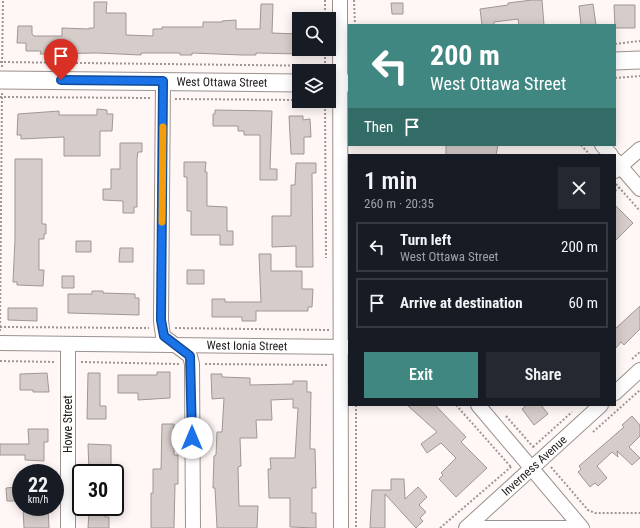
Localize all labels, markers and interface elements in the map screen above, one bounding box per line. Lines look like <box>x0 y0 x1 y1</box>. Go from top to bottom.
map controls <box>292 12 336 108</box>
button: search <box>292 12 336 56</box>
pin <box>44 39 78 80</box>
text: 200 m <box>430 39 500 72</box>
icon: left <box>364 40 416 92</box>
icon: arrive <box>50 45 72 67</box>
button: layers <box>292 64 336 108</box>
text: West Ottawa Street <box>430 73 566 94</box>
street label: West Ottawa Street <box>176 75 268 90</box>
icon: arrive <box>401 116 423 138</box>
text: Then <box>364 118 393 136</box>
text: 1 min <box>364 167 417 195</box>
button: close <box>558 167 600 209</box>
text: 260 m · 20:35 <box>364 196 434 211</box>
text: Turn left <box>400 231 451 249</box>
icon: left <box>366 236 388 258</box>
text: 200 m <box>561 238 598 256</box>
text: West Ottawa Street <box>400 249 498 264</box>
icon: arrive <box>366 292 388 314</box>
text: Arrive at destination <box>400 294 523 312</box>
text: 60 m <box>568 294 598 312</box>
street label: West Ionia Street <box>207 338 288 353</box>
button: Exit <box>364 352 478 398</box>
button: Share <box>486 352 600 398</box>
street label: Howe Street <box>61 395 75 453</box>
position arrow <box>171 417 213 459</box>
street label: Inverness Avenue <box>499 432 570 499</box>
speed limit sign: 30 <box>72 464 124 516</box>
text: 22 <box>28 473 48 497</box>
text: km/h <box>28 494 48 505</box>

